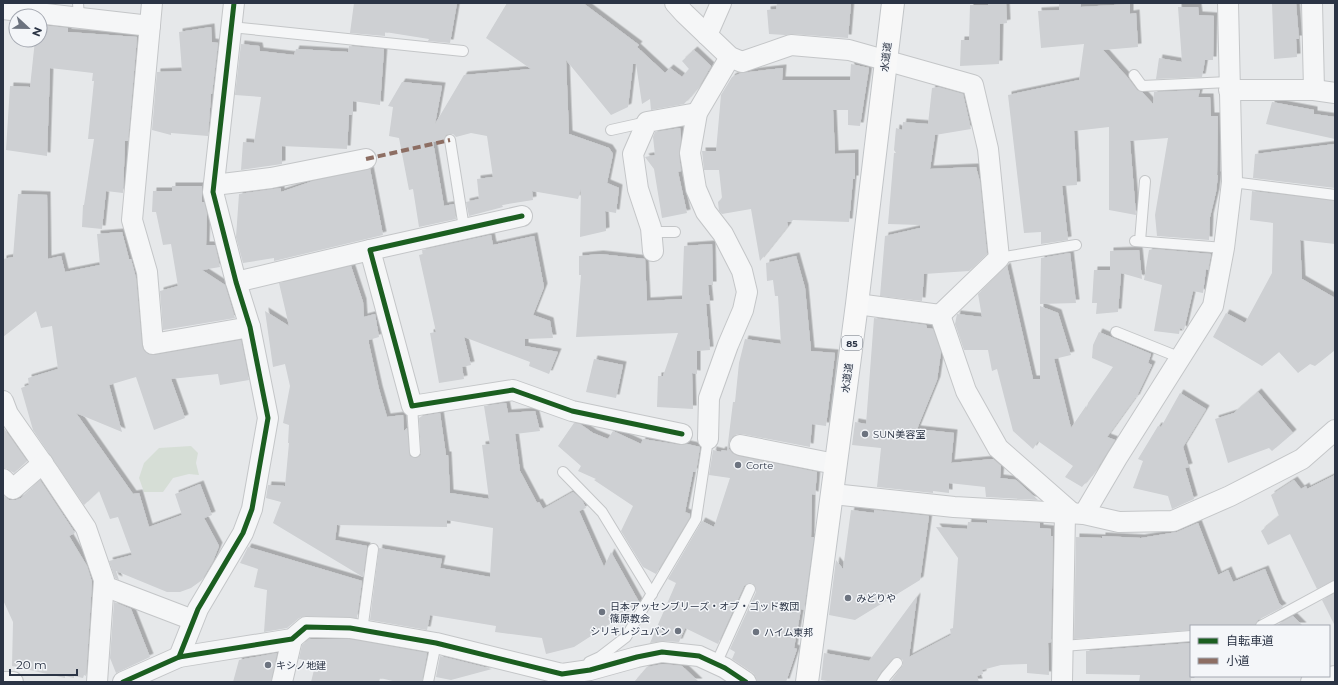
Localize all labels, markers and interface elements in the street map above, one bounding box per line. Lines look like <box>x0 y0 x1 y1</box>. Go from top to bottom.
north arrow <box>8 8 48 48</box>
text: N <box>29 25 45 38</box>
street label: 水道道 <box>878 41 894 73</box>
road number: 85 <box>842 336 862 350</box>
street label: 水道道 <box>838 362 856 394</box>
place label: SUN美容室 <box>873 428 925 441</box>
marker: SUN美容室 <box>860 429 870 439</box>
place label: Corte <box>746 459 773 472</box>
marker: Corte <box>733 460 743 470</box>
place label: みどりや <box>856 592 896 605</box>
marker: みどりや <box>843 593 853 603</box>
place label: 日本アッセンブリーズ・オブ・ゴッド教団 篠原教会 <box>610 600 799 625</box>
marker: 日本アッセンブリーズ・オブ・ゴッド教団 篠原教会 <box>597 607 607 617</box>
place label: シリキレジュバン <box>590 625 670 638</box>
legend <box>1190 625 1330 677</box>
marker: シリキレジュバン <box>673 626 683 636</box>
place label: ハイム東邦 <box>764 626 814 639</box>
marker: ハイム東邦 <box>751 627 761 637</box>
text: 自転車道 <box>1226 633 1274 648</box>
scale bar <box>10 651 77 677</box>
text: 小道 <box>1226 653 1250 668</box>
text: 20 m <box>16 657 47 672</box>
place label: キシノ地建 <box>276 659 326 672</box>
marker: キシノ地建 <box>263 660 273 670</box>

